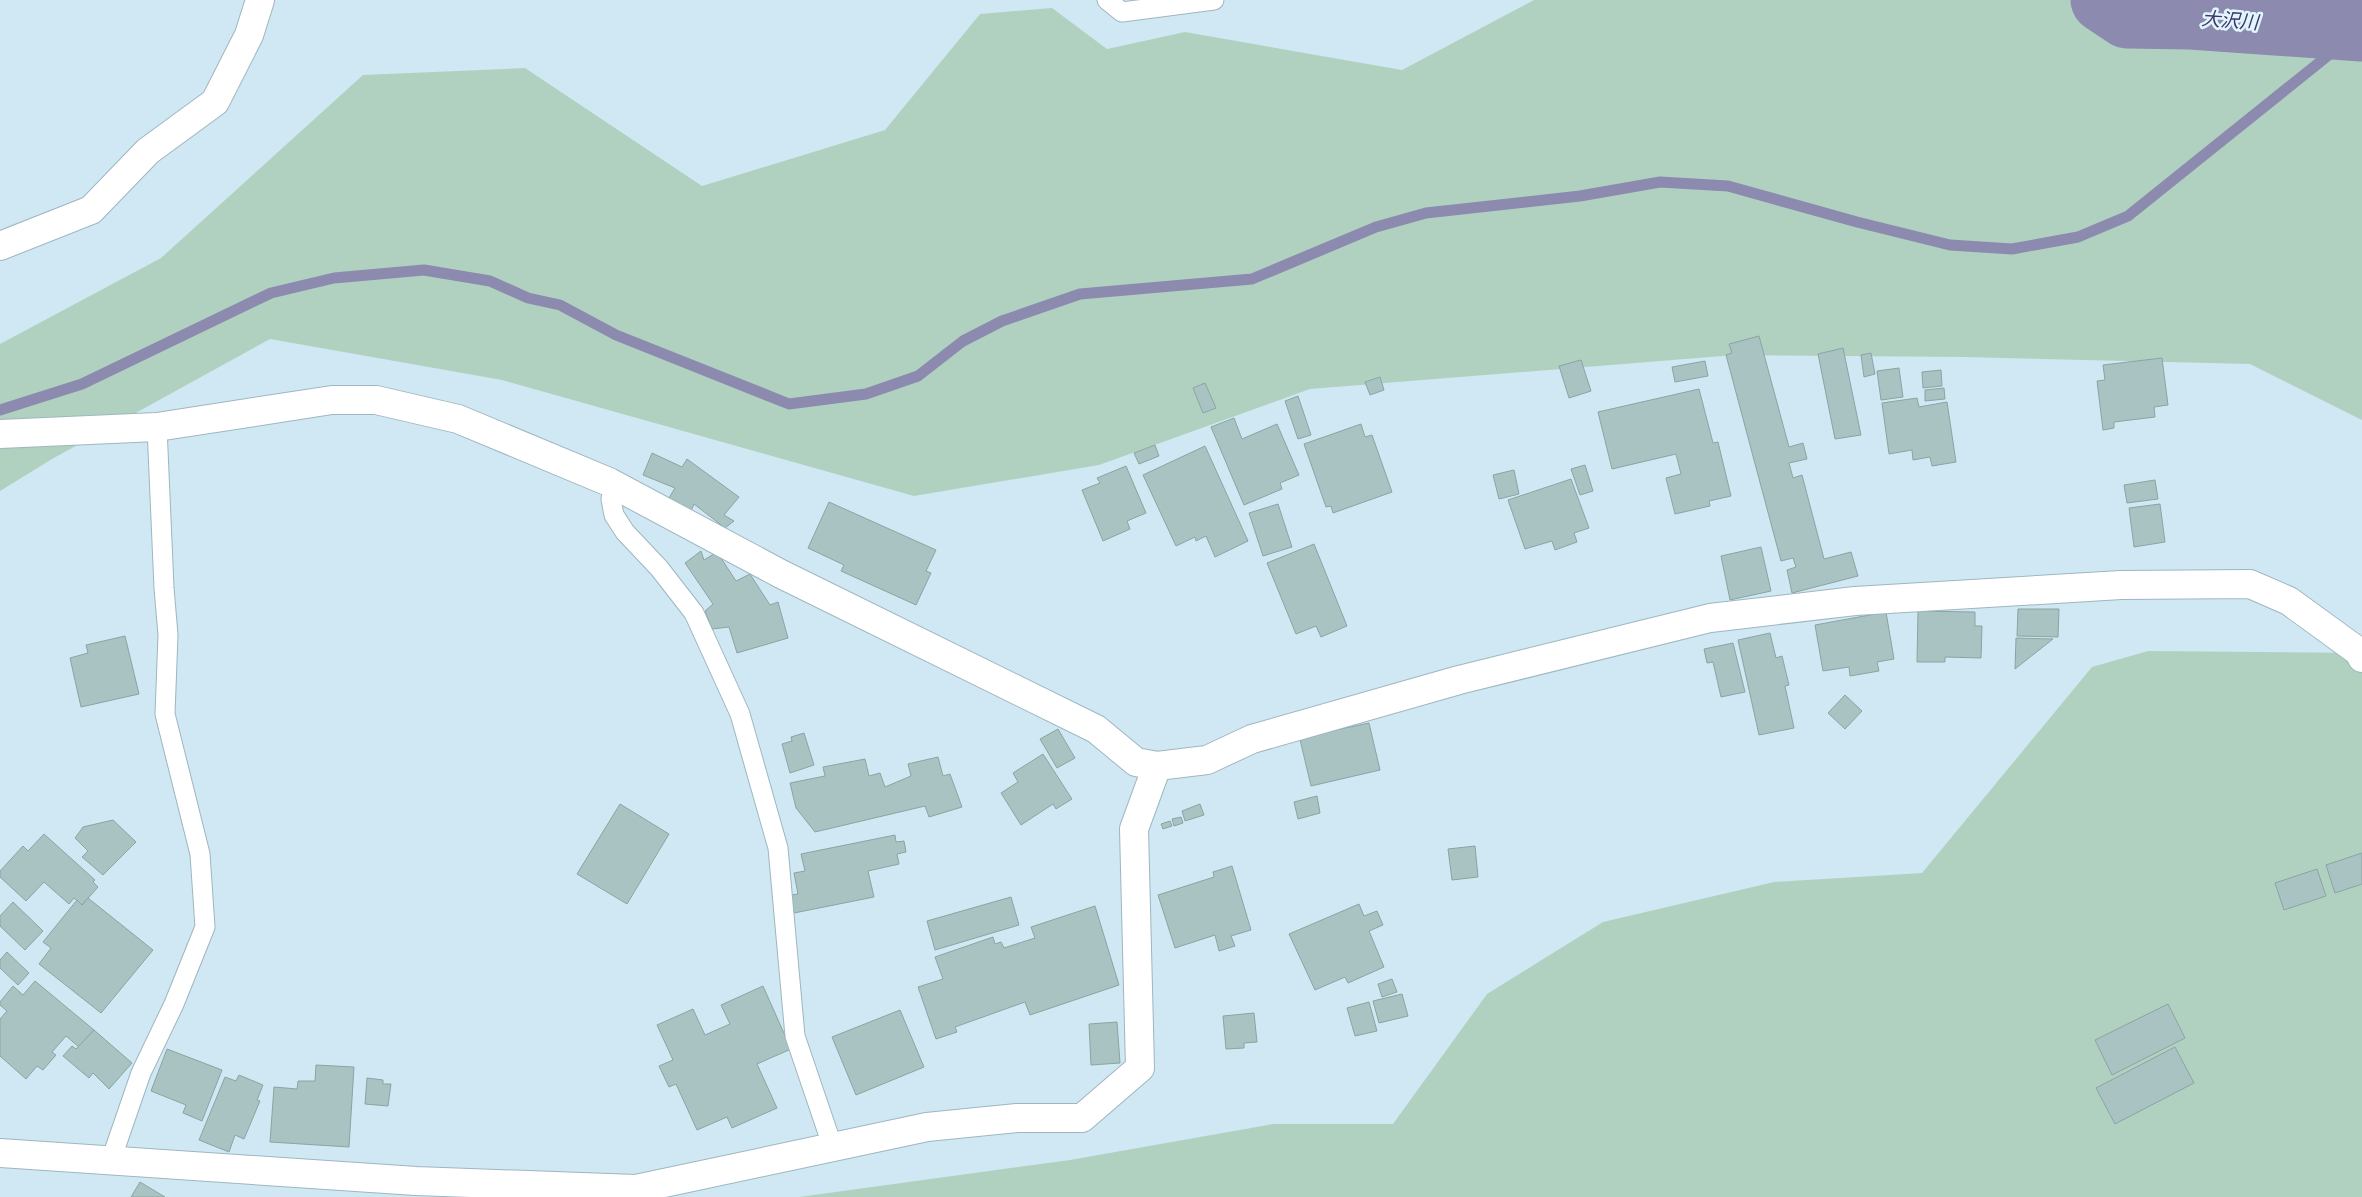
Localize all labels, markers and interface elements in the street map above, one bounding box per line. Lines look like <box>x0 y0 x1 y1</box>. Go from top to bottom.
water label: 大沢川 <box>2201 6 2261 34</box>

